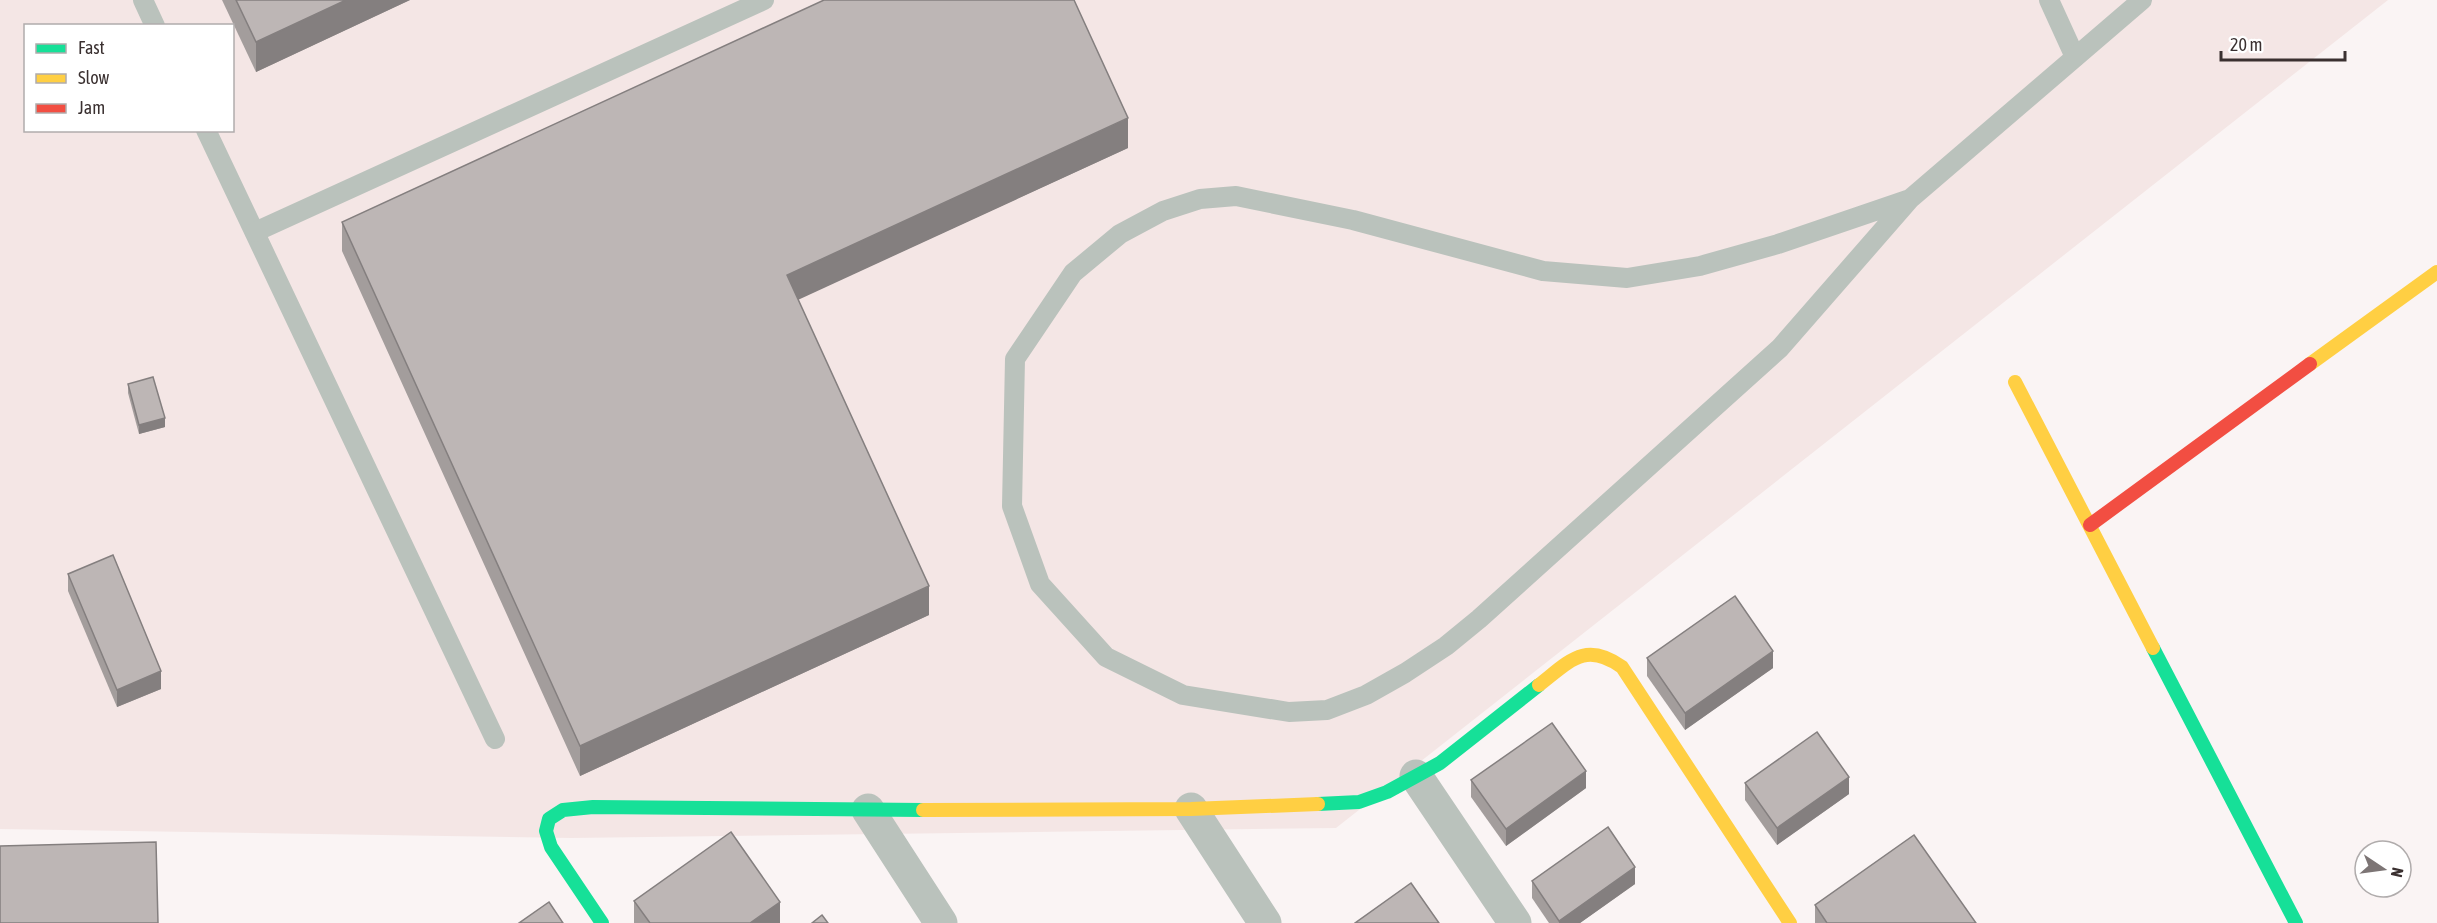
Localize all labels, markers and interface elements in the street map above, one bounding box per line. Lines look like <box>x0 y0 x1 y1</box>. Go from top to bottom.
legend <box>24 24 234 132</box>
scale bar <box>2221 24 2346 62</box>
text: 20 m <box>2230 34 2262 55</box>
text: Fast <box>78 37 105 58</box>
text: Slow <box>78 67 109 88</box>
text: Jam <box>78 97 105 118</box>
north arrow <box>2353 839 2413 899</box>
text: N <box>2388 866 2407 879</box>

